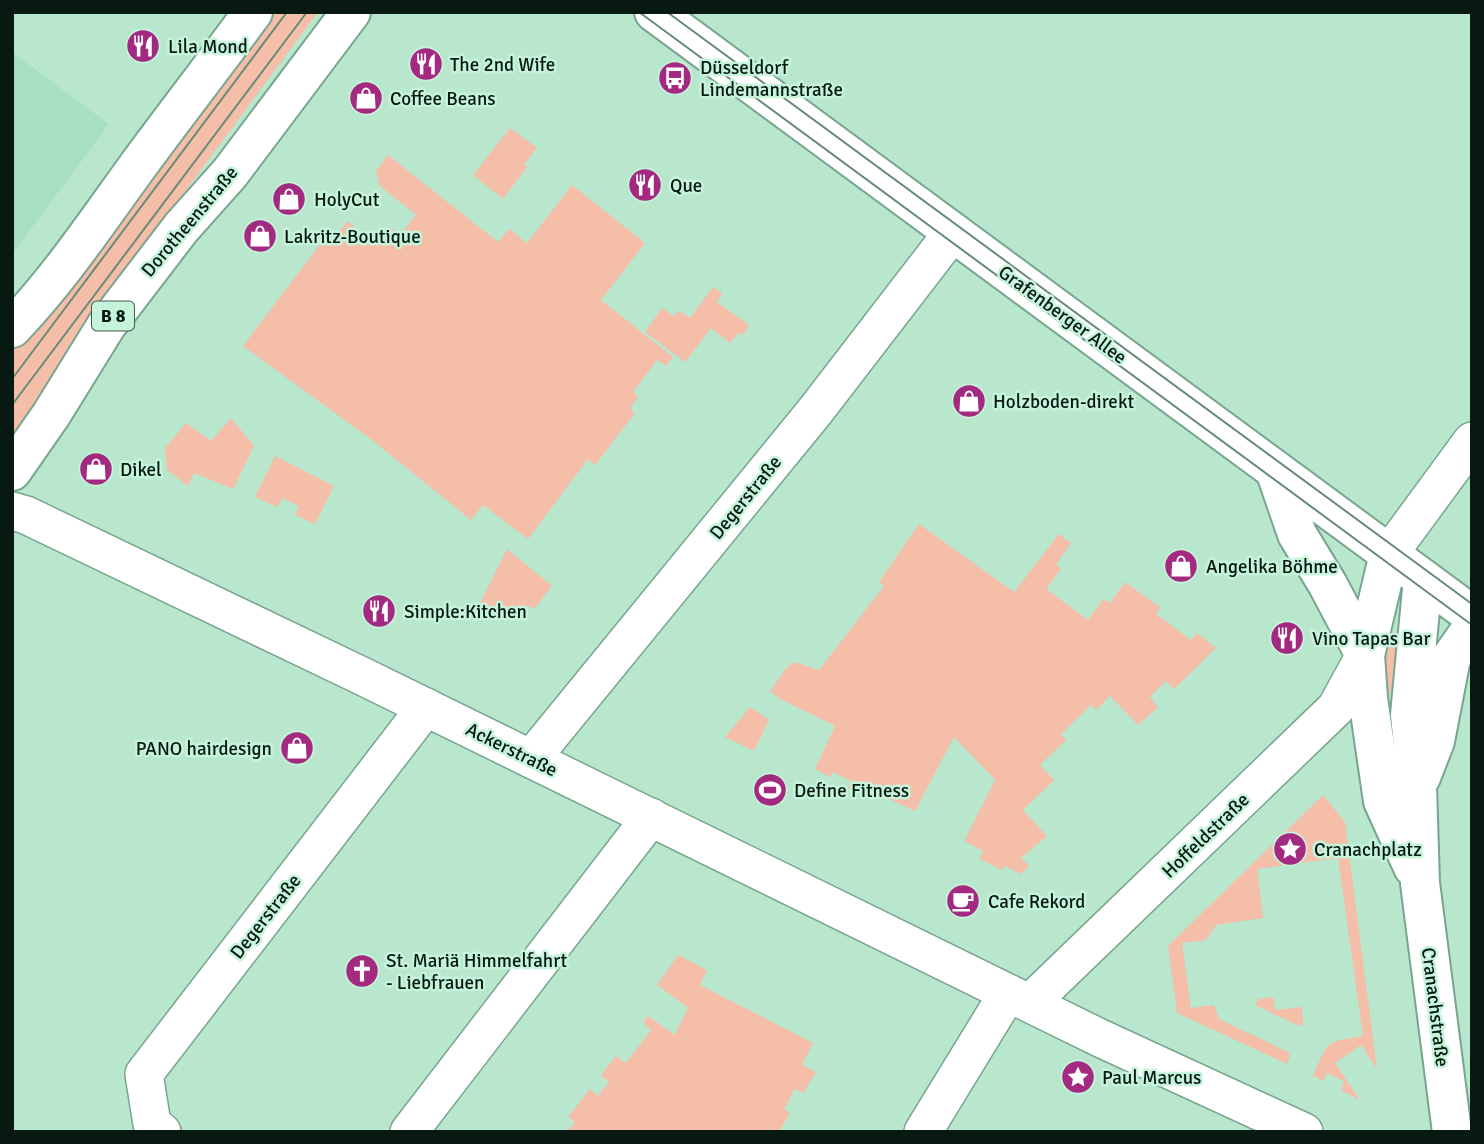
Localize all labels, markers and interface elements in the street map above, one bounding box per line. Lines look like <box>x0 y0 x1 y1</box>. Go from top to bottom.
restaurant icon: Lila Mond <box>124 27 162 65</box>
place label: Lila Mond <box>168 35 248 59</box>
restaurant icon: The 2nd Wife <box>407 45 445 83</box>
place label: The 2nd Wife <box>450 53 555 77</box>
place label: Düsseldorf Lindemannstraße <box>700 56 843 102</box>
bus stop icon: Düsseldorf Lindemannstraße <box>656 59 694 97</box>
shop icon: Coffee Beans <box>347 79 385 117</box>
place label: Coffee Beans <box>390 87 496 111</box>
street label: Dorotheenstraße <box>136 161 243 282</box>
restaurant icon: Que <box>626 166 664 204</box>
place label: Que <box>670 174 702 198</box>
shop icon: HolyCut <box>270 180 308 218</box>
place label: HolyCut <box>314 188 380 212</box>
shop icon: Lakritz-Boutique <box>241 217 279 255</box>
place label: Lakritz-Boutique <box>284 225 421 249</box>
street label: Grafenberger Allee <box>993 260 1131 369</box>
road number: B 8 <box>92 302 134 330</box>
shop icon: Holzboden-direkt <box>950 382 988 420</box>
place label: Holzboden-direkt <box>993 390 1134 414</box>
shop icon: Dikel <box>77 450 115 488</box>
street label: Degerstraße <box>705 451 787 545</box>
place label: Dikel <box>120 458 162 482</box>
shop icon: Angelika Böhme <box>1162 547 1200 585</box>
place label: Angelika Böhme <box>1206 555 1338 579</box>
restaurant icon: Simple:Kitchen <box>360 592 398 630</box>
place label: Simple:Kitchen <box>404 600 527 624</box>
restaurant icon: Vino Tapas Bar <box>1268 619 1306 657</box>
place label: Vino Tapas Bar <box>1312 627 1430 651</box>
street label: Ackerstraße <box>462 717 561 782</box>
shop icon: PANO hairdesign <box>278 729 316 767</box>
place label: PANO hairdesign <box>136 737 272 761</box>
sports icon: Define Fitness <box>751 771 789 809</box>
place label: Define Fitness <box>794 779 909 803</box>
street label: Hoffeldstraße <box>1157 788 1254 883</box>
place icon: Cranachplatz <box>1271 830 1309 868</box>
place label: Cranachplatz <box>1314 838 1422 862</box>
street label: Degerstraße <box>225 869 306 964</box>
cafe icon: Cafe Rekord <box>944 882 982 920</box>
place label: Cafe Rekord <box>988 890 1085 914</box>
street label: Cranachstraße <box>1416 946 1454 1068</box>
place label: St. Mariä Himmelfahrt - Liebfrauen <box>386 949 568 995</box>
church icon: St. Mariä Himmelfahrt - Liebfrauen <box>343 952 381 990</box>
place icon: Paul Marcus <box>1059 1058 1097 1096</box>
place label: Paul Marcus <box>1102 1066 1201 1090</box>

